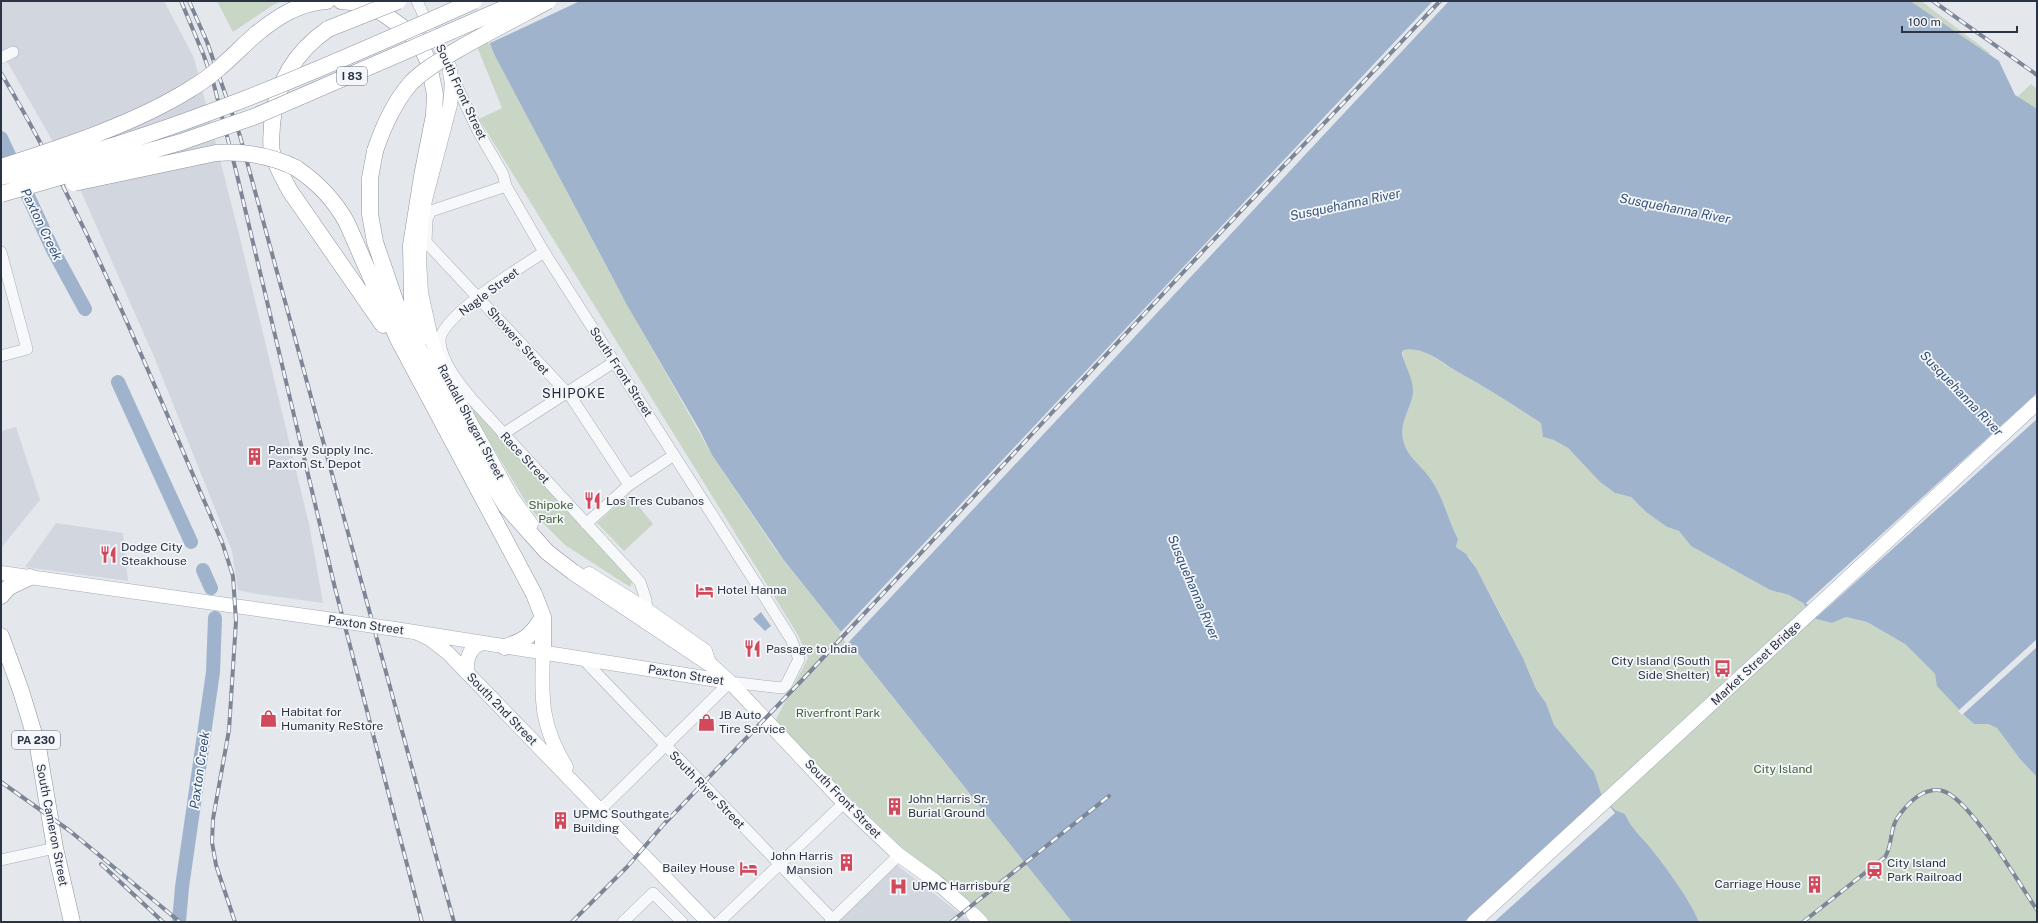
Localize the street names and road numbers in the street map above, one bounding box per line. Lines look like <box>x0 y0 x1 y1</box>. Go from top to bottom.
street label: South Front Street <box>433 42 489 142</box>
road number: I 83 <box>337 67 367 85</box>
street label: Nagle Street <box>456 265 522 319</box>
street label: Showers Street <box>484 304 552 378</box>
street label: South Front Street <box>587 325 655 420</box>
street label: Randall Shugart Street <box>435 362 507 482</box>
street label: Race Street <box>497 429 553 487</box>
street label: Paxton Street <box>327 613 405 637</box>
street label: Market Street Bridge <box>1708 618 1804 708</box>
street label: Paxton Street <box>647 662 725 688</box>
street label: South 2nd Street <box>464 670 540 748</box>
road number: PA 230 <box>12 731 60 749</box>
street label: South River Street <box>666 748 748 832</box>
street label: South Front Street <box>802 757 884 842</box>
street label: South Cameron Street <box>33 763 71 888</box>

